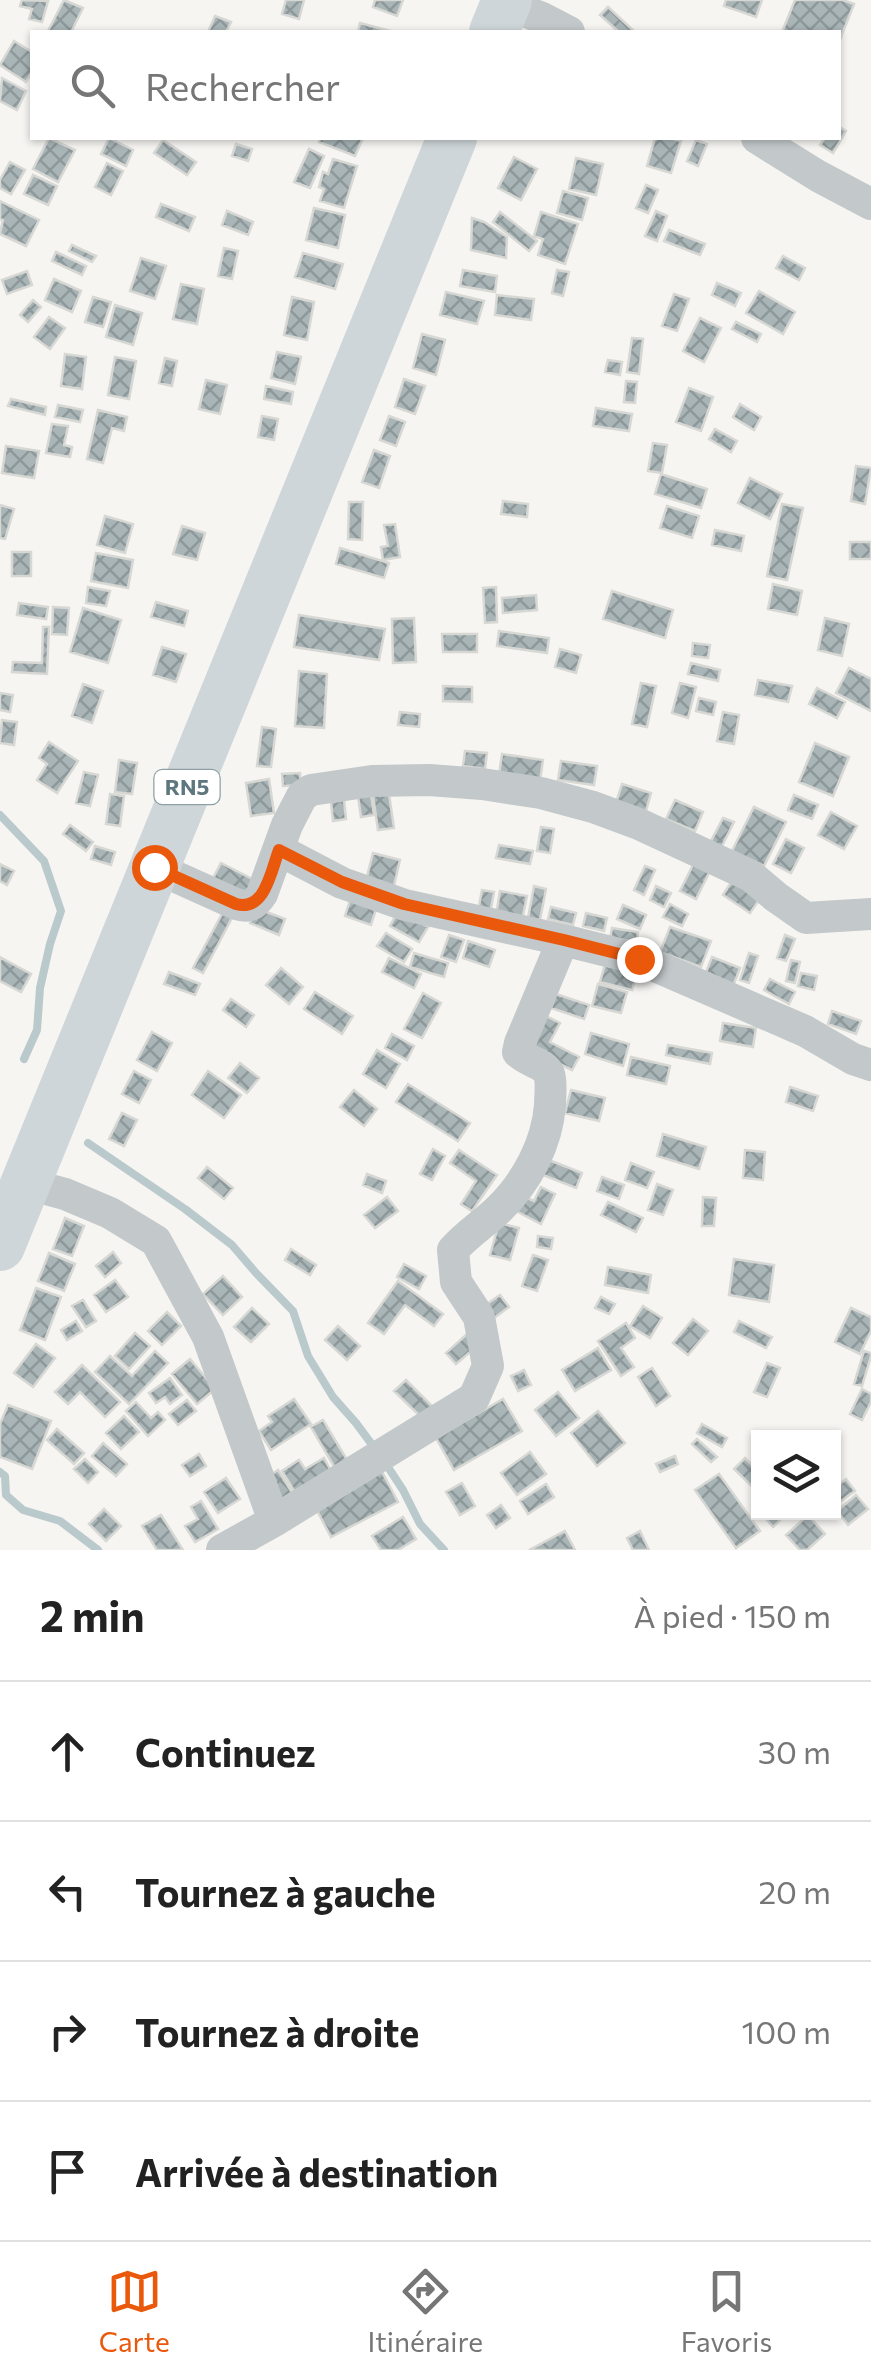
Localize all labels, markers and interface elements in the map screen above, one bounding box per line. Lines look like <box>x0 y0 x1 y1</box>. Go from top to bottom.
search box <box>30 30 841 140</box>
icon: search <box>65 58 120 113</box>
text: Rechercher <box>145 62 340 109</box>
road number: RN5 <box>154 770 220 804</box>
route start <box>132 845 178 891</box>
route end <box>617 937 663 983</box>
map controls <box>751 1430 841 1520</box>
button: layers <box>751 1430 841 1520</box>
text: 2 min <box>40 1589 145 1641</box>
text: À pied · 150 m <box>633 1595 831 1635</box>
icon: ahead <box>40 1724 95 1779</box>
text: Continuez <box>135 1728 316 1775</box>
text: 30 m <box>758 1731 831 1771</box>
icon: left <box>40 1864 95 1919</box>
text: Tournez à gauche <box>135 1868 436 1915</box>
text: 20 m <box>758 1871 831 1911</box>
icon: right <box>40 2004 95 2059</box>
text: Tournez à droite <box>135 2008 419 2055</box>
text: 100 m <box>742 2011 831 2051</box>
icon: arrive <box>40 2144 95 2199</box>
text: Arrivée à destination <box>135 2148 498 2195</box>
tab: Carte <box>99 2264 170 2358</box>
tab: Itinéraire <box>367 2264 483 2358</box>
tab: Favoris <box>681 2264 772 2358</box>

